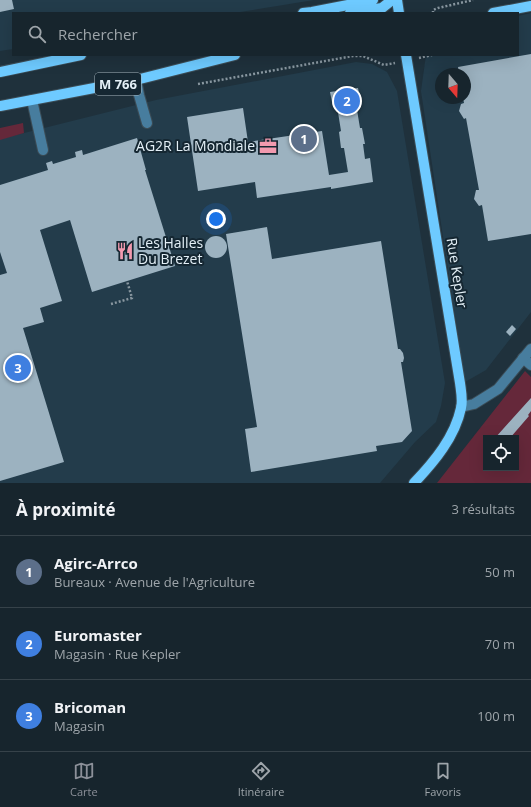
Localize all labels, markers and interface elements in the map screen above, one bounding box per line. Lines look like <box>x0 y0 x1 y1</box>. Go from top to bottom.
search box <box>12 12 519 56</box>
icon: search <box>26 23 48 45</box>
text: Rechercher <box>58 24 138 44</box>
north arrow <box>435 68 471 104</box>
road number: M 766 <box>95 73 141 95</box>
pin: 2 <box>334 86 360 116</box>
pin: 1 <box>291 124 317 154</box>
place label: AG2R La Mondiale <box>136 136 255 155</box>
office icon: AG2R La Mondiale <box>258 136 278 156</box>
your location <box>206 209 226 229</box>
place label: Les Halles Du Brezet <box>138 233 204 268</box>
street label: Rue Kepler <box>443 236 472 310</box>
restaurant icon: Les Halles Du Brezet <box>115 241 135 261</box>
pin: 3 <box>5 353 31 383</box>
map controls <box>483 435 519 471</box>
button: locate <box>483 435 519 471</box>
text: À proximité <box>16 498 115 521</box>
text: 3 résultats <box>451 500 515 518</box>
text: Agirc-Arrco <box>54 553 138 573</box>
text: 1 <box>25 563 33 581</box>
text: 50 m <box>485 563 515 581</box>
text: Bureaux · Avenue de l'Agriculture <box>54 573 255 591</box>
text: Euromaster <box>54 625 142 645</box>
text: 2 <box>25 635 33 653</box>
text: 70 m <box>485 635 515 653</box>
text: Magasin · Rue Kepler <box>54 645 181 663</box>
text: Bricoman <box>54 697 126 717</box>
text: 3 <box>25 707 33 725</box>
text: 100 m <box>477 707 515 725</box>
text: Magasin <box>54 717 105 735</box>
tab: Carte <box>70 760 98 799</box>
tab: Itinéraire <box>238 760 284 799</box>
tab: Favoris <box>425 760 461 799</box>

